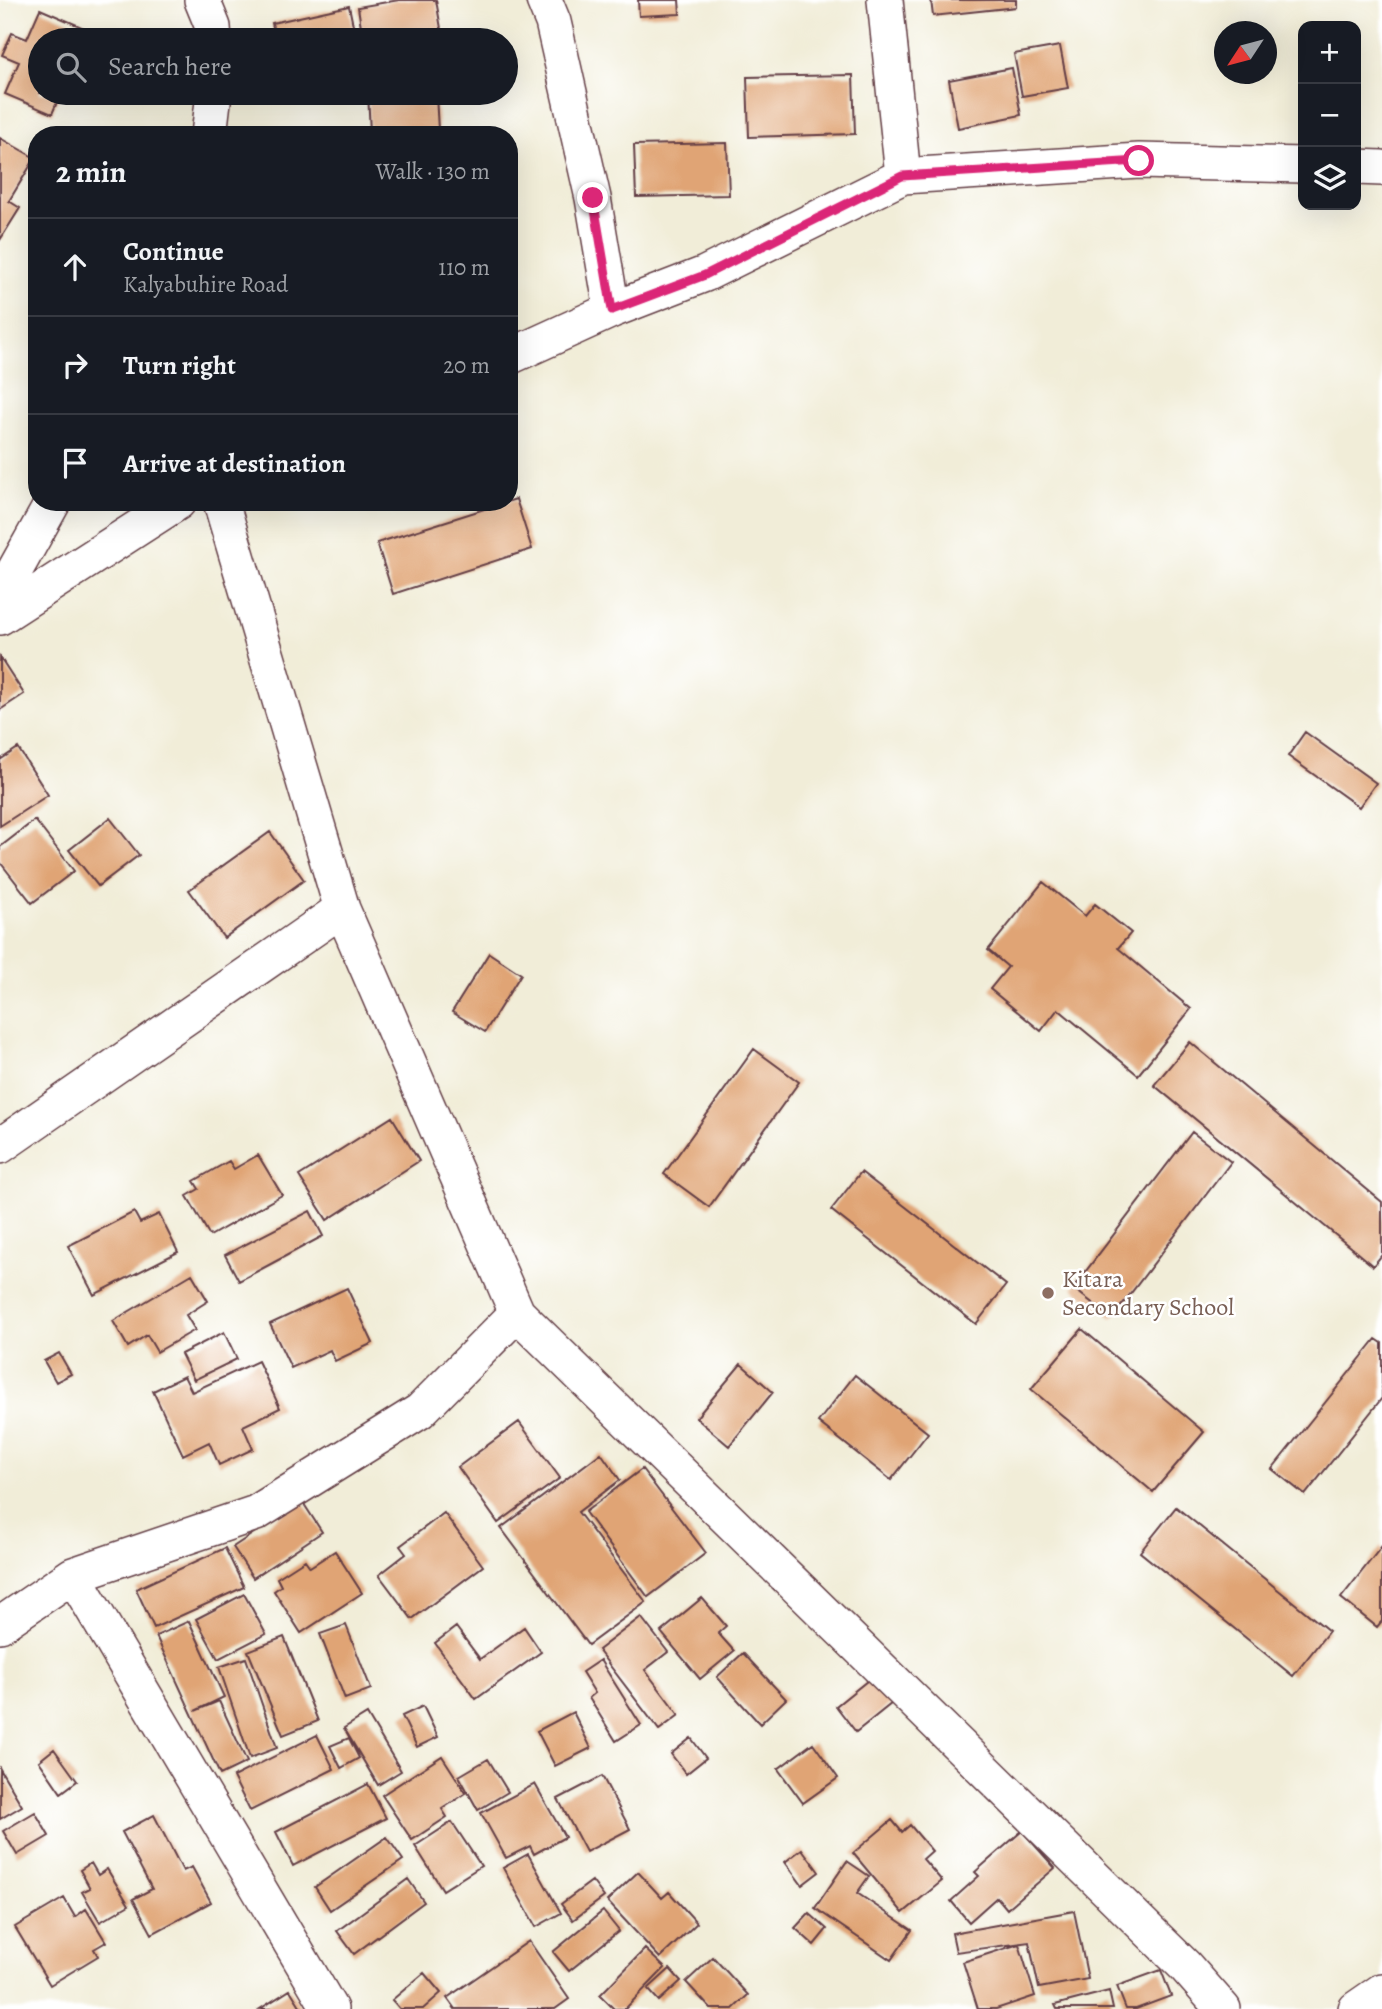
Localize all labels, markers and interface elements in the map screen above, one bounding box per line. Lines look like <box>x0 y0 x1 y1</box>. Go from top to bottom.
north arrow <box>1214 21 1277 84</box>
map controls <box>1298 21 1361 210</box>
button: + <box>1298 21 1361 84</box>
search box <box>28 28 518 105</box>
icon: search <box>52 48 90 86</box>
text: Search here <box>108 49 232 84</box>
button: − <box>1298 84 1361 147</box>
route start <box>1123 145 1154 176</box>
button: layers <box>1298 147 1361 210</box>
text: 2 min <box>56 152 126 192</box>
text: Walk · 130 m <box>376 156 490 187</box>
route end <box>577 182 608 213</box>
text: Continue <box>123 234 224 269</box>
icon: ahead <box>56 248 94 286</box>
text: 110 m <box>438 252 490 283</box>
text: Kalyabuhire Road <box>123 269 288 300</box>
icon: right <box>56 346 94 384</box>
text: Turn right <box>123 348 236 383</box>
text: 20 m <box>443 350 490 381</box>
icon: arrive <box>56 444 94 482</box>
text: Arrive at destination <box>123 446 346 481</box>
place label: Kitara Secondary School <box>1062 1263 1234 1323</box>
marker: Kitara Secondary School <box>1040 1285 1056 1301</box>

